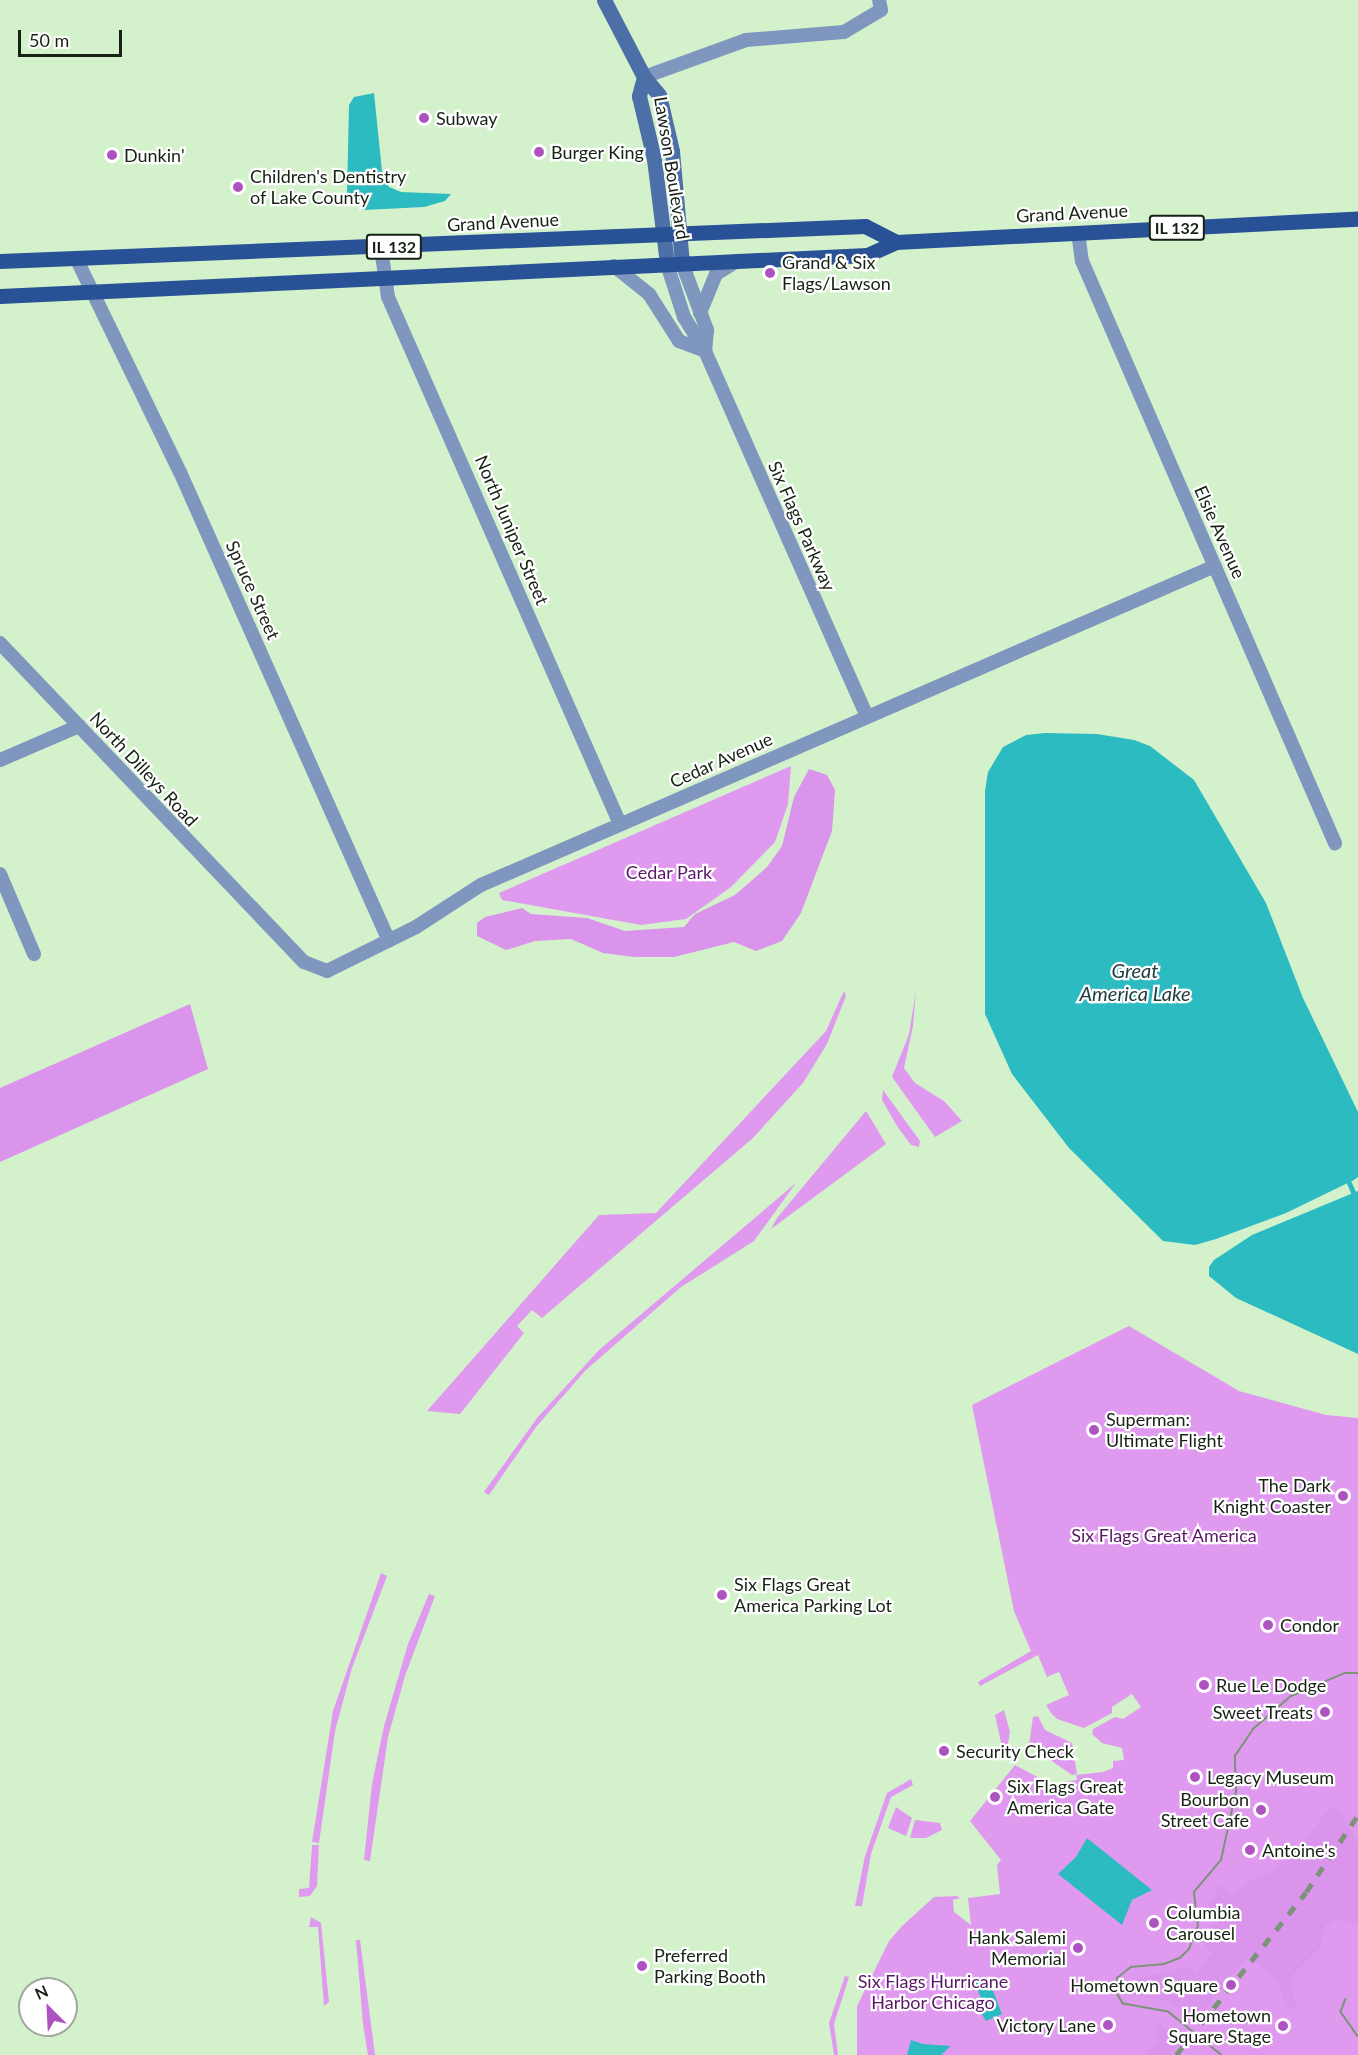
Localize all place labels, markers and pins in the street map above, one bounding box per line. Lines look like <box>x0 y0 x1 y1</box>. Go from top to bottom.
place label: Subway <box>436 107 498 129</box>
marker: Subway <box>417 111 431 125</box>
place label: Burger King <box>551 141 644 163</box>
place label: Dunkin' <box>124 144 185 166</box>
marker: Burger King <box>532 145 546 159</box>
marker: Dunkin' <box>105 148 119 162</box>
place label: Children's Dentistry of Lake County <box>250 166 406 208</box>
marker: Children's Dentistry of Lake County <box>231 180 245 194</box>
place label: Grand & Six Flags/Lawson <box>782 252 891 294</box>
marker: Grand & Six Flags/Lawson <box>763 266 777 280</box>
place label: Superman: Ultimate Flight <box>1106 1409 1223 1452</box>
marker: Superman: Ultimate Flight <box>1087 1423 1101 1437</box>
place label: The Dark Knight Coaster <box>1213 1475 1331 1518</box>
marker: The Dark Knight Coaster <box>1336 1489 1350 1503</box>
place label: Six Flags Great America Parking Lot <box>734 1574 892 1616</box>
marker: Six Flags Great America Parking Lot <box>715 1588 729 1602</box>
place label: Condor <box>1280 1614 1339 1636</box>
marker: Condor <box>1261 1618 1275 1632</box>
place label: Rue Le Dodge <box>1216 1674 1326 1696</box>
marker: Rue Le Dodge <box>1197 1678 1211 1692</box>
place label: Sweet Treats <box>1212 1701 1313 1723</box>
marker: Sweet Treats <box>1318 1705 1332 1719</box>
place label: Security Check <box>956 1740 1074 1762</box>
marker: Security Check <box>937 1744 951 1758</box>
place label: Legacy Museum <box>1207 1766 1335 1788</box>
marker: Legacy Museum <box>1188 1770 1202 1784</box>
place label: Six Flags Great America Gate <box>1007 1776 1124 1818</box>
place label: Bourbon Street Cafe <box>1161 1789 1249 1832</box>
marker: Six Flags Great America Gate <box>988 1790 1002 1804</box>
marker: Bourbon Street Cafe <box>1254 1803 1268 1817</box>
place label: Antoine's <box>1262 1839 1336 1861</box>
marker: Antoine's <box>1243 1843 1257 1857</box>
place label: Columbia Carousel <box>1166 1902 1240 1944</box>
marker: Columbia Carousel <box>1147 1916 1161 1930</box>
place label: Hank Salemi Memorial <box>968 1927 1066 1970</box>
marker: Hank Salemi Memorial <box>1071 1941 1085 1955</box>
place label: Preferred Parking Booth <box>654 1945 766 1988</box>
marker: Preferred Parking Booth <box>635 1959 649 1973</box>
place label: Hometown Square <box>1070 1974 1218 1996</box>
marker: Hometown Square <box>1222 1976 1240 1994</box>
place label: Hometown Square Stage <box>1168 2005 1271 2048</box>
place label: Victory Lane <box>996 2014 1096 2036</box>
marker: Victory Lane <box>1101 2018 1115 2032</box>
marker: Hometown Square Stage <box>1276 2019 1290 2033</box>

